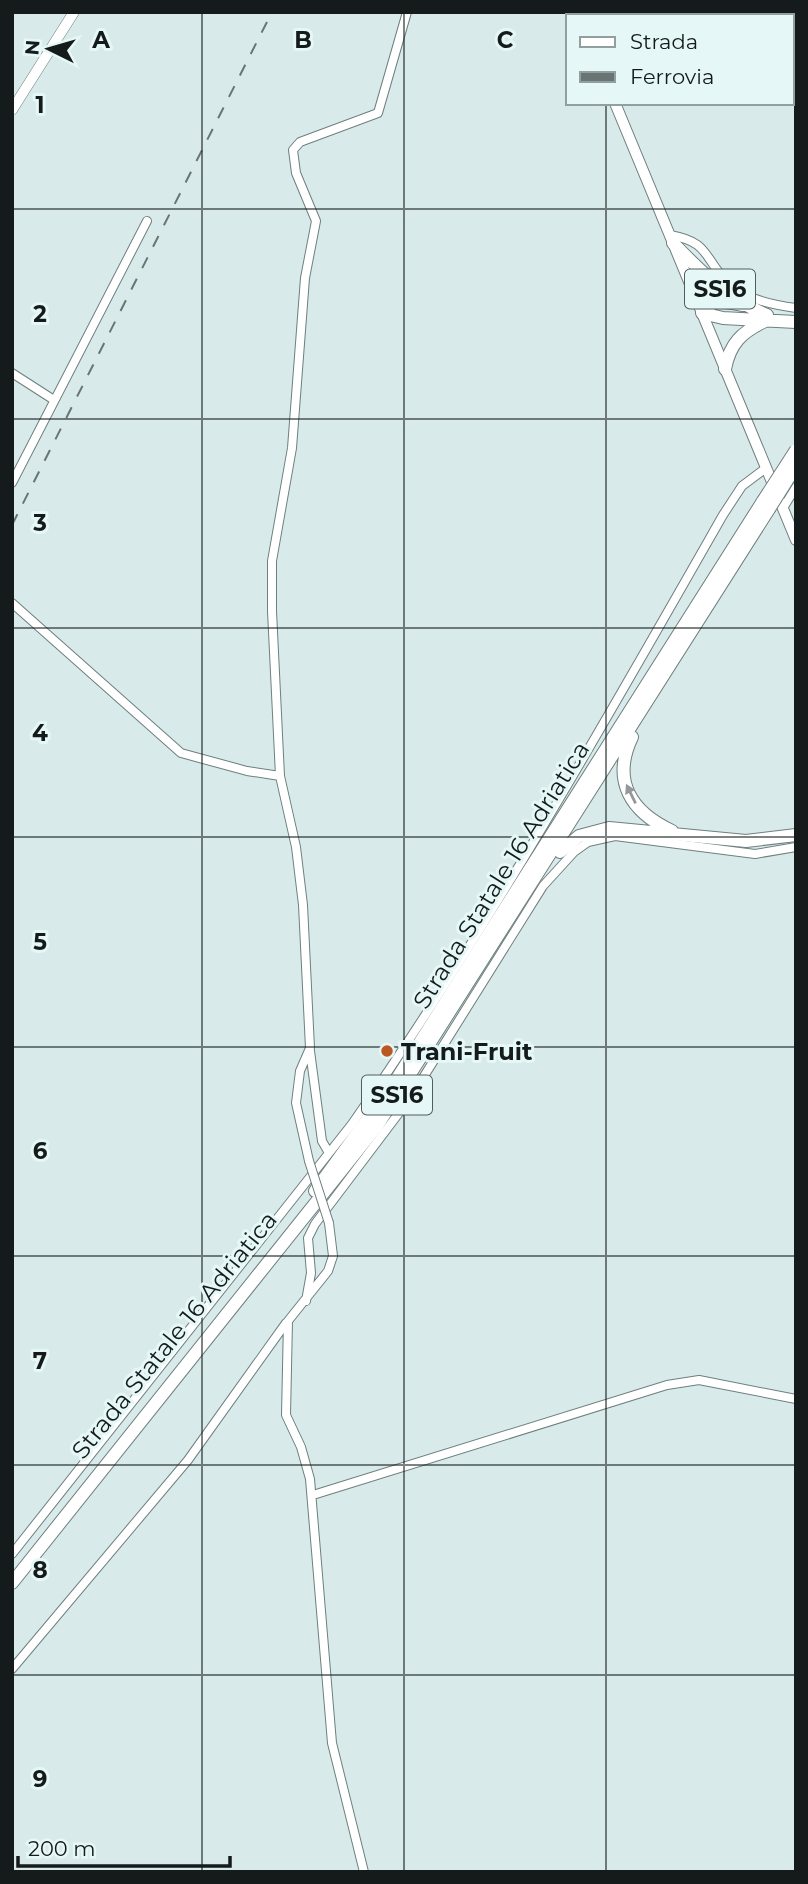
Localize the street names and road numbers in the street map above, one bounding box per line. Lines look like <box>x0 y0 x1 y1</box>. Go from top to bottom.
road number: SS16 <box>685 270 755 308</box>
street label: Strada Statale 16 Adriatica <box>407 736 595 1014</box>
road number: SS16 <box>362 1076 432 1114</box>
street label: Strada Statale 16 Adriatica <box>65 1206 283 1464</box>

